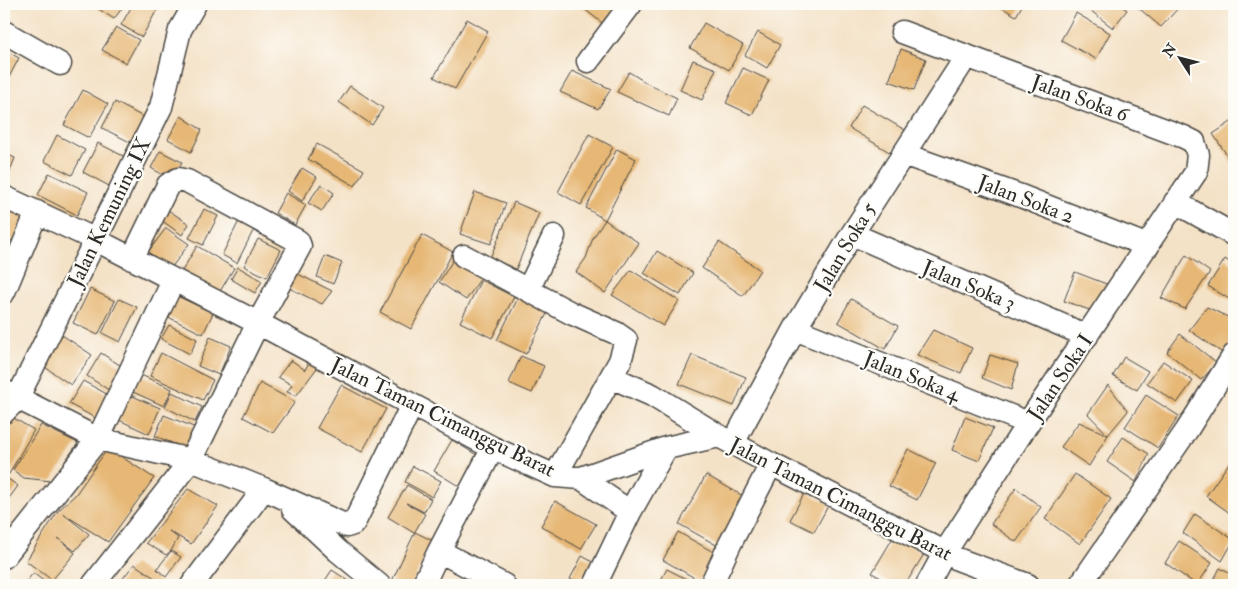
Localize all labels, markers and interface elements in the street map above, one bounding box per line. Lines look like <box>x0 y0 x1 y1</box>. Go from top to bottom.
north arrow <box>1156 32 1206 82</box>
text: N <box>1159 40 1181 62</box>
street label: Jalan Soka 6 <box>1027 68 1133 129</box>
street label: Jalan Kemuning IX <box>61 133 157 292</box>
street label: Jalan Soka 2 <box>973 168 1078 230</box>
street label: Jalan Soka 5 <box>808 197 883 298</box>
street label: Jalan Soka 3 <box>917 253 1019 317</box>
street label: Jalan Soka I <box>1021 329 1099 427</box>
street label: Jalan Soka 4 <box>859 344 966 409</box>
street label: Jalan Taman Cimanggu Barat <box>325 351 560 484</box>
street label: Jalan Taman Cimanggu Barat <box>724 431 957 567</box>

